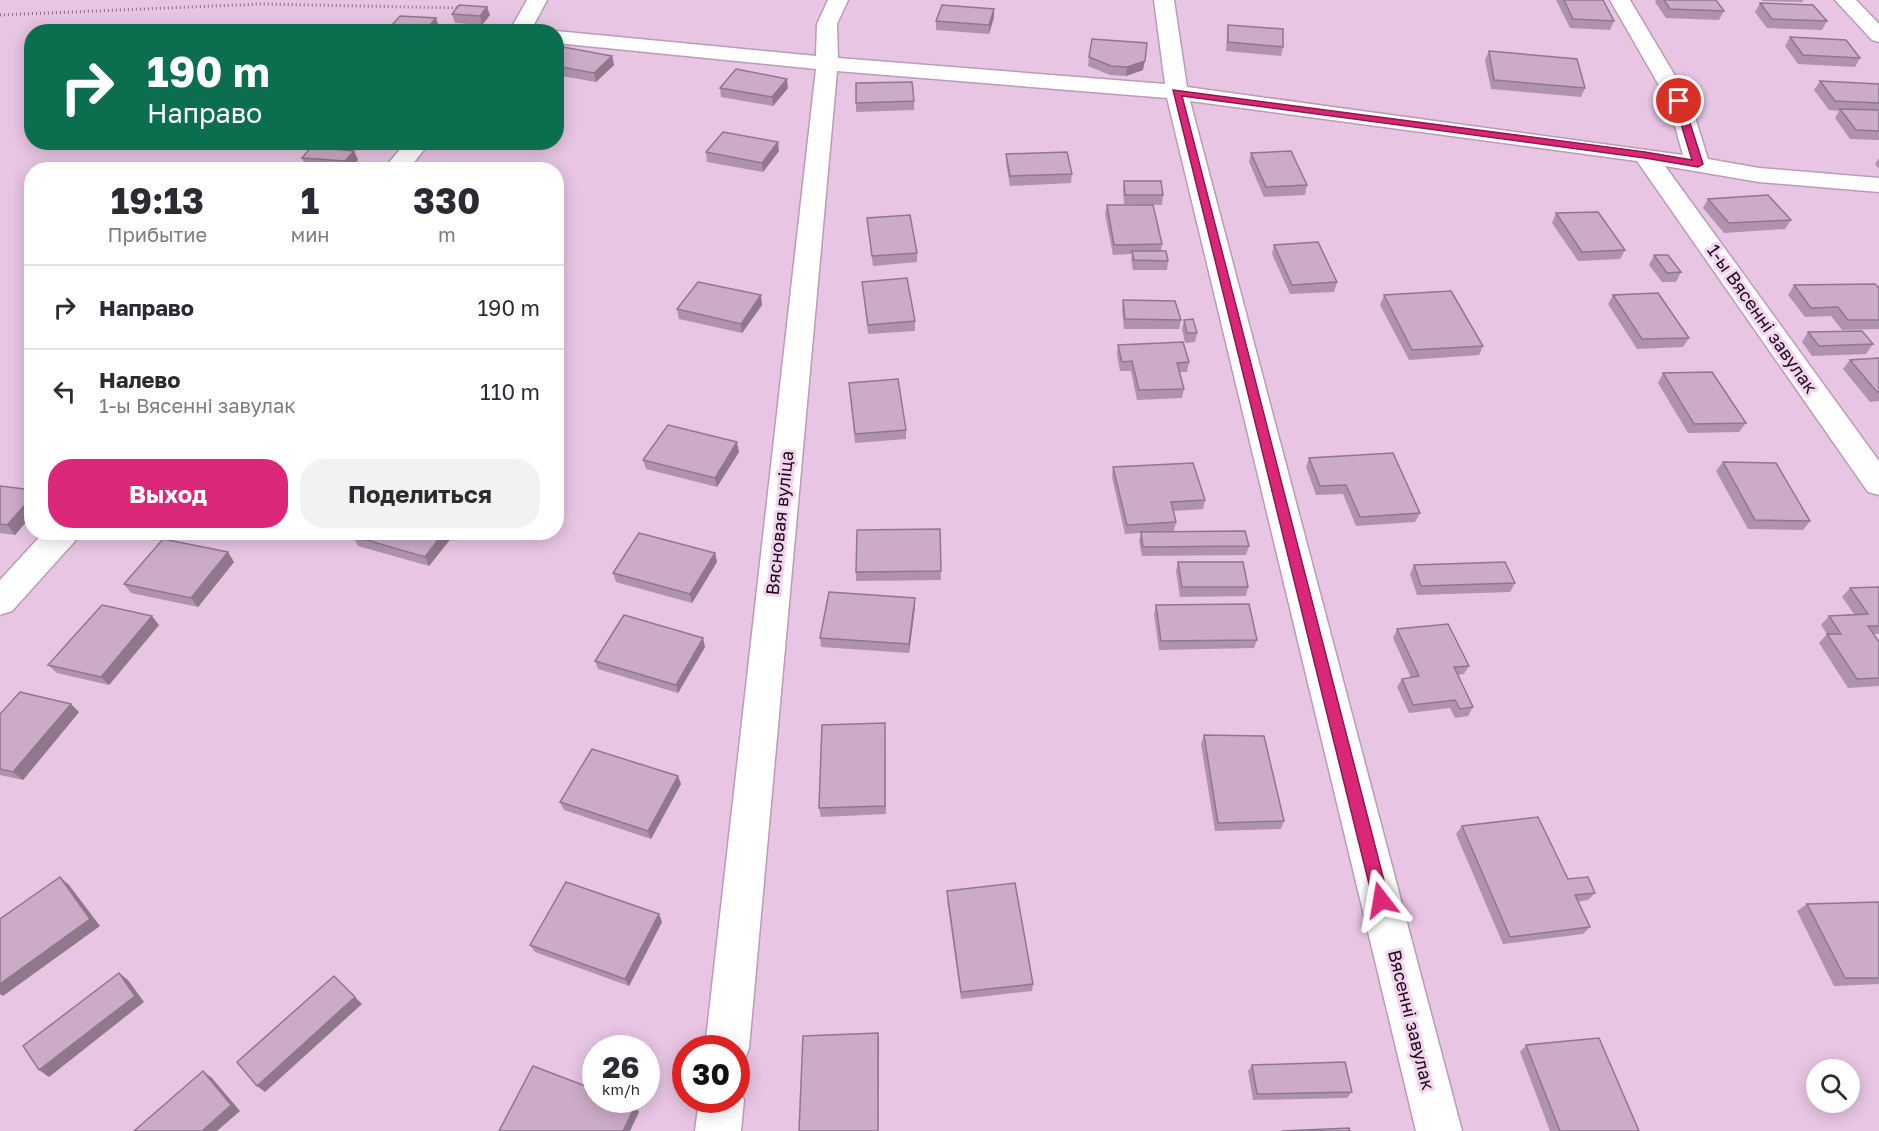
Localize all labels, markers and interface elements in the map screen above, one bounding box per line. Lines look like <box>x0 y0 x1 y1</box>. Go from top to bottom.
text: 190 m <box>147 46 270 96</box>
icon: right <box>48 48 126 126</box>
pin <box>1653 75 1704 126</box>
icon: arrive <box>1662 84 1695 117</box>
text: Направо <box>147 97 262 129</box>
text: 19:13 <box>111 179 204 222</box>
text: 1 <box>301 179 319 222</box>
text: 330 <box>413 179 480 222</box>
text: Прибытие <box>108 222 207 246</box>
text: мин <box>291 222 330 246</box>
text: m <box>438 222 456 246</box>
street label: 1-ы Вясенні завулак <box>1703 240 1823 397</box>
icon: right <box>48 291 81 324</box>
text: Направо <box>99 294 194 321</box>
text: 190 m <box>477 294 540 321</box>
text: Налево <box>99 366 181 393</box>
icon: left <box>48 375 81 408</box>
text: 110 m <box>480 378 540 405</box>
text: 1-ы Вясенні завулак <box>99 393 296 417</box>
street label: Вясновая вуліца <box>760 450 798 596</box>
button: Выход <box>48 459 288 528</box>
button: Поделиться <box>300 459 540 528</box>
position arrow <box>1349 868 1413 932</box>
street label: Вясенні завулак <box>1384 947 1440 1092</box>
speed limit sign: 30 <box>672 1035 750 1113</box>
text: 26 <box>602 1049 640 1085</box>
map controls <box>1806 1059 1860 1113</box>
button: search <box>1806 1059 1860 1113</box>
text: km/h <box>602 1080 640 1098</box>

